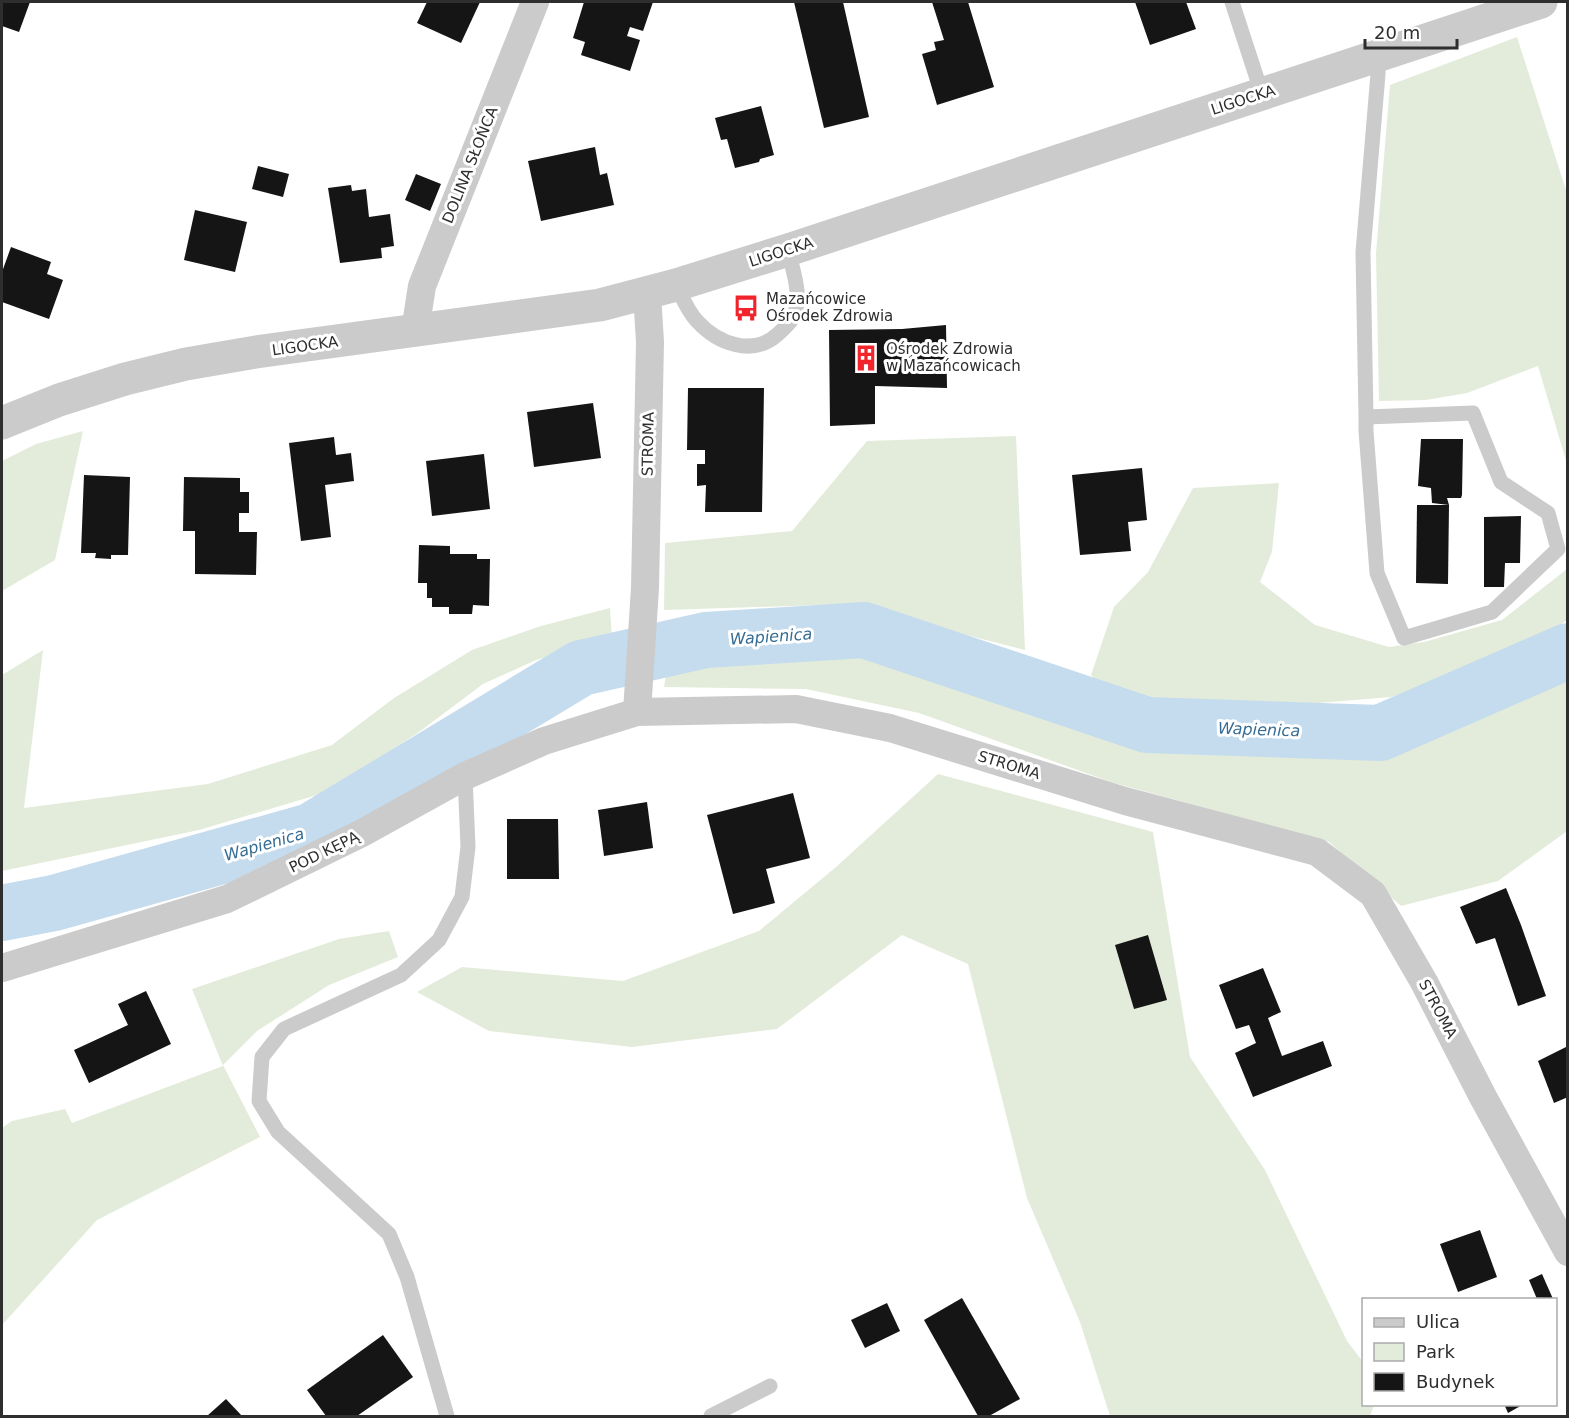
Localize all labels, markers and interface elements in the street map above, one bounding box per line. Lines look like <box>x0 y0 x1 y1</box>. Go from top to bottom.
scale bar <box>1365 12 1456 50</box>
text: 20 m <box>1374 22 1420 43</box>
street label: LIGOCKA <box>1209 81 1278 119</box>
street label: DOLINA SŁOŃCA <box>437 103 502 226</box>
street label: LIGOCKA <box>747 233 816 271</box>
place label: Mazańcowice Ośrodek Zdrowia <box>766 290 893 325</box>
bus stop icon: Mazańcowice Ośrodek Zdrowia <box>731 293 761 323</box>
street label: LIGOCKA <box>271 332 340 360</box>
place label: Ośrodek Zdrowia w Mazańcowicach <box>886 340 1021 375</box>
building icon: Ośrodek Zdrowia w Mazańcowicach <box>851 343 881 373</box>
street label: STROMA <box>638 411 658 476</box>
water label: Wapienica <box>729 624 813 649</box>
water label: Wapienica <box>1217 719 1300 740</box>
street label: STROMA <box>976 747 1043 783</box>
water label: Wapienica <box>222 824 306 865</box>
street label: POD KĘPĄ <box>286 827 363 877</box>
street label: STROMA <box>1415 976 1461 1042</box>
legend <box>1362 1298 1557 1406</box>
text: Ulica <box>1416 1311 1460 1332</box>
text: Park <box>1416 1341 1455 1362</box>
text: Budynek <box>1416 1371 1495 1392</box>

